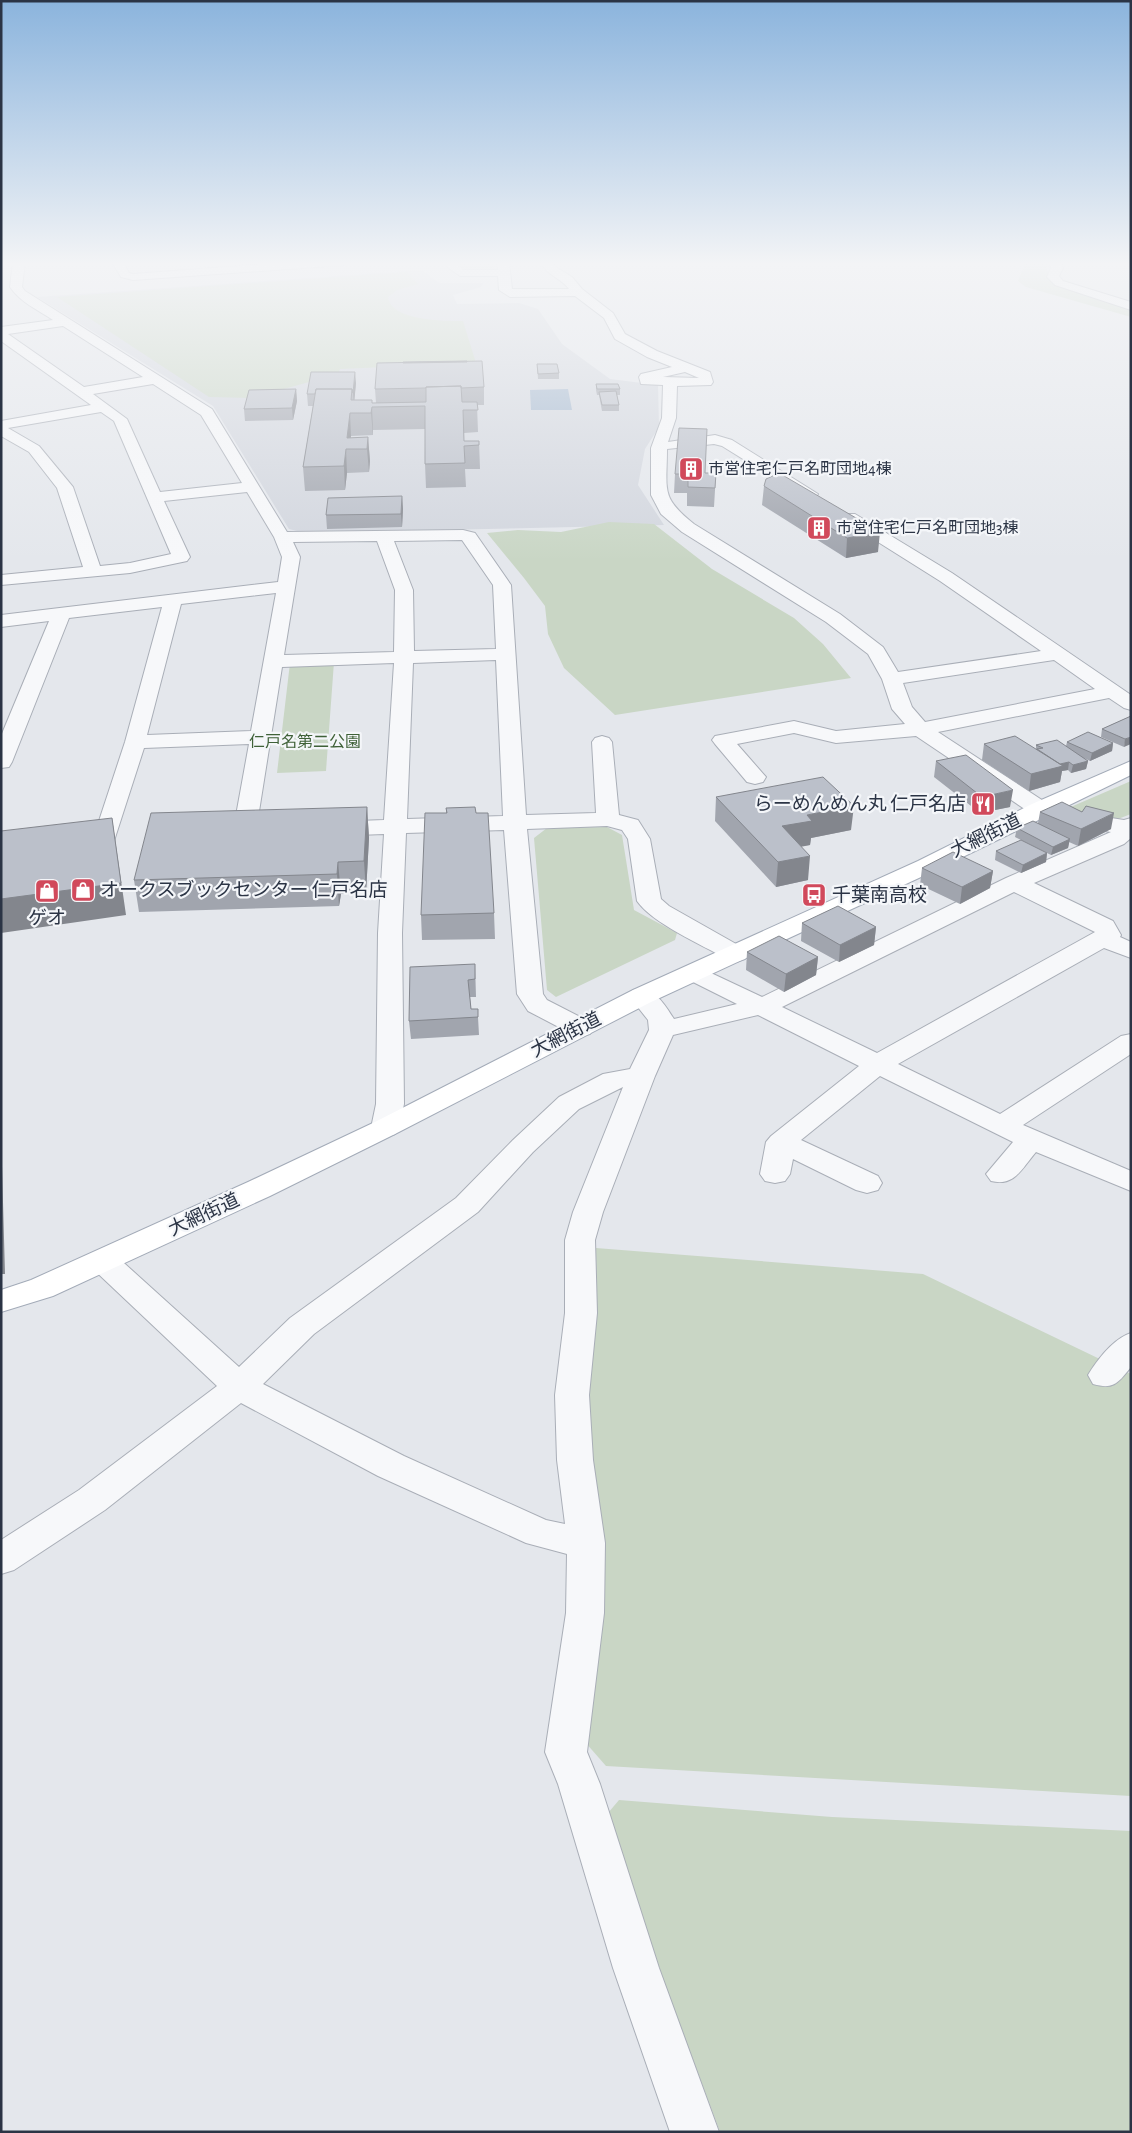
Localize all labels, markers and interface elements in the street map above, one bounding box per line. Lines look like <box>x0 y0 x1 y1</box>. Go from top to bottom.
building icon: 市営住宅仁戸名町団地4棟 <box>678 456 704 482</box>
place label: 市営住宅仁戸名町団地4棟 <box>708 460 892 477</box>
building icon: 市営住宅仁戸名町団地3棟 <box>806 515 832 541</box>
place label: 市営住宅仁戸名町団地3棟 <box>836 519 1019 536</box>
park label: 仁戸名第二公園 <box>249 733 361 750</box>
restaurant icon: らーめんめん丸 仁戸名店 <box>970 791 996 817</box>
place label: らーめんめん丸 仁戸名店 <box>754 793 966 814</box>
street label: 大網街道 <box>947 810 1024 861</box>
shop icon: オークスブックセンター 仁戸名店 <box>70 877 96 903</box>
shop icon: ゲオ <box>34 878 60 904</box>
place label: オークスブックセンター 仁戸名店 <box>100 879 388 900</box>
bus stop icon: 千葉南高校 <box>801 882 827 908</box>
place label: 千葉南高校 <box>832 884 927 905</box>
place label: ゲオ <box>28 908 66 928</box>
street label: 大網街道 <box>527 1008 604 1061</box>
street label: 大網街道 <box>165 1189 242 1240</box>

